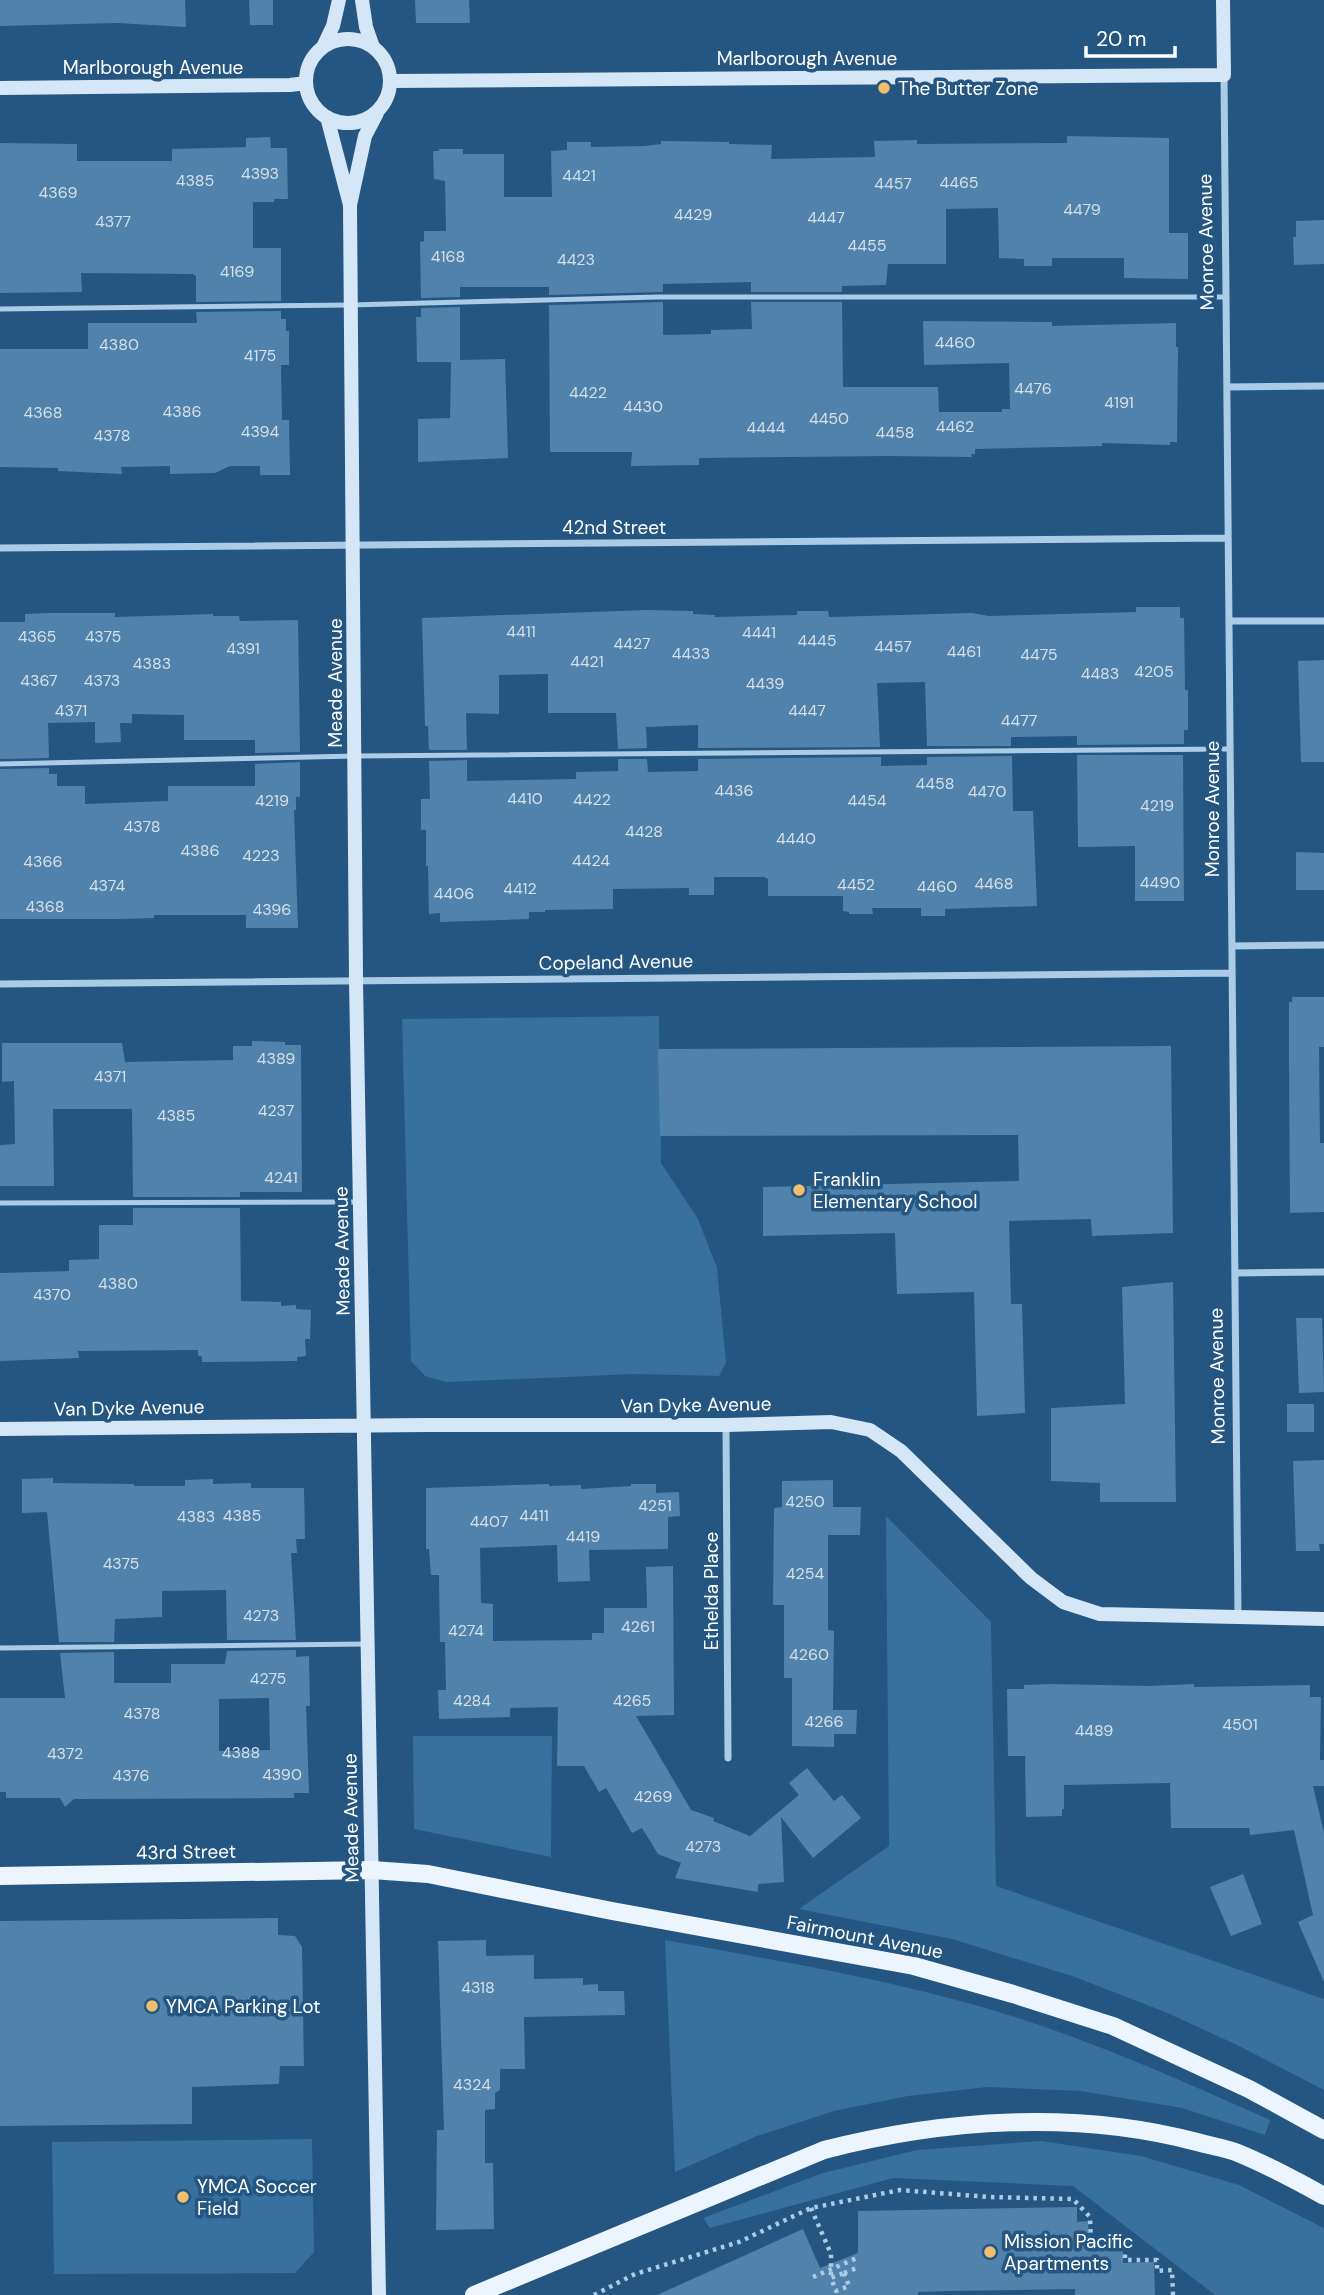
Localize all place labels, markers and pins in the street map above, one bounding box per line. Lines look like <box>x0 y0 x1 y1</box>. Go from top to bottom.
place label: The Butter Zone <box>898 76 1039 101</box>
marker: The Butter Zone <box>876 80 892 96</box>
place label: Franklin Elementary School <box>813 1167 977 1214</box>
marker: Franklin Elementary School <box>791 1182 807 1198</box>
place label: YMCA Parking Lot <box>166 1994 321 2019</box>
marker: YMCA Parking Lot <box>144 1998 160 2014</box>
place label: YMCA Soccer Field <box>197 2174 317 2221</box>
marker: YMCA Soccer Field <box>175 2189 191 2205</box>
place label: Mission Pacific Apartments <box>1004 2229 1133 2276</box>
marker: Mission Pacific Apartments <box>982 2244 998 2260</box>

